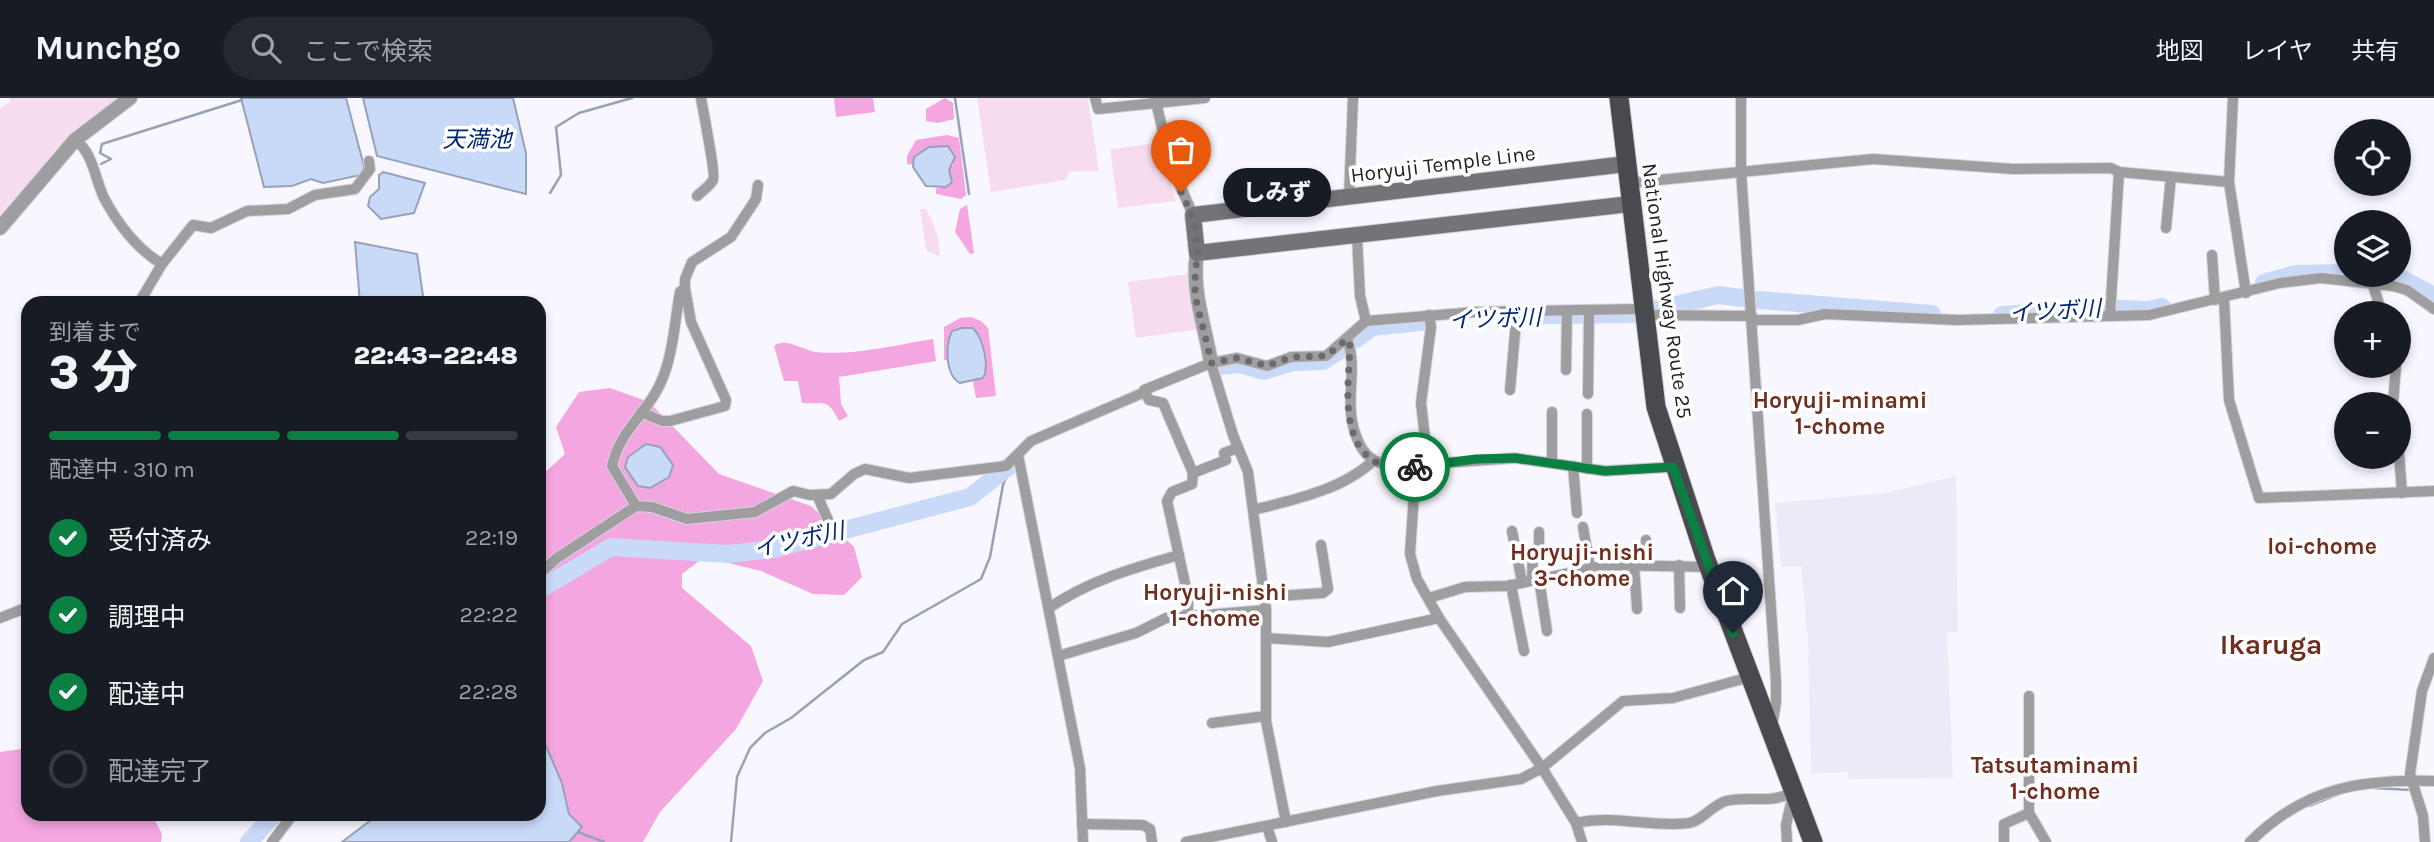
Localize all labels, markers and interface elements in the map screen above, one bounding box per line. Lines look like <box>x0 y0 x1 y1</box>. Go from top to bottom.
search box <box>223 17 713 80</box>
text: Munchgo <box>35 29 181 67</box>
icon: search <box>247 29 285 67</box>
text: ここで検索 <box>303 36 433 67</box>
text: 地図 <box>2156 37 2204 65</box>
text: レイヤ <box>2242 37 2313 65</box>
text: 共有 <box>2351 37 2399 65</box>
map controls <box>2334 119 2411 469</box>
button: locate <box>2334 119 2411 196</box>
pin <box>1151 120 1211 192</box>
water label: 天満池 <box>443 126 514 153</box>
icon: bag <box>1162 131 1200 169</box>
street label: Horyuji Temple Line <box>1349 141 1537 187</box>
street label: National Highway Route 25 <box>1637 162 1697 420</box>
callout: しみず <box>1223 168 1332 217</box>
text: しみず <box>1243 179 1312 206</box>
button: layers <box>2334 210 2411 287</box>
water label: イツボ川 <box>2008 295 2105 327</box>
button: + <box>2334 301 2411 378</box>
water label: イツボ川 <box>1449 304 1544 334</box>
text: 到着まで <box>49 319 141 346</box>
text: 22:43–22:48 <box>353 340 518 371</box>
text: 3 分 <box>49 346 138 400</box>
district label: Horyuji-minami 1-chome <box>1753 387 1927 440</box>
button: − <box>2334 392 2411 469</box>
courier <box>1380 432 1450 502</box>
icon: bike <box>1396 448 1434 486</box>
text: 配達中 · 310 m <box>49 456 195 483</box>
water label: イツボ川 <box>751 517 850 563</box>
icon: check <box>49 519 87 557</box>
text: 22:19 <box>465 524 518 551</box>
text: 受付済み <box>108 525 212 556</box>
district label: Ioi-chome <box>2267 533 2377 560</box>
district label: Horyuji-nishi 3-chome <box>1510 539 1654 592</box>
pin <box>1703 561 1763 633</box>
icon: home <box>1714 572 1752 610</box>
district label: Horyuji-nishi 1-chome <box>1143 579 1287 632</box>
icon: check <box>49 596 87 634</box>
text: 22:22 <box>459 601 518 628</box>
text: 調理中 <box>108 602 186 633</box>
district label: Ikaruga <box>2220 628 2322 661</box>
icon: check <box>49 673 87 711</box>
text: 22:28 <box>459 678 518 705</box>
text: 配達中 <box>108 679 186 710</box>
district label: Tatsutaminami 1-chome <box>1971 752 2139 805</box>
text: 配達完了 <box>108 756 212 787</box>

